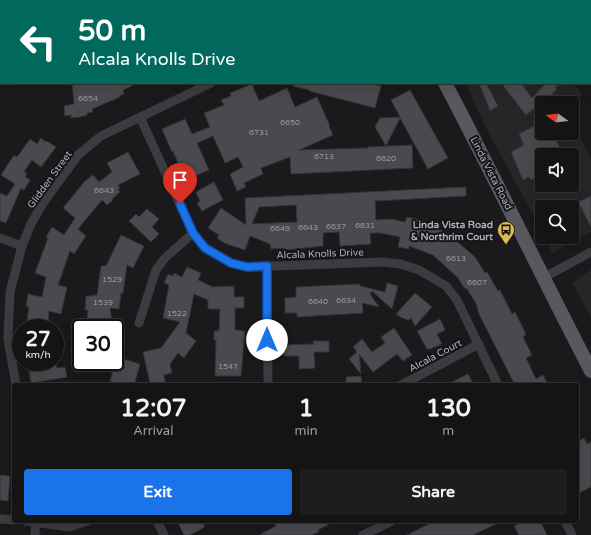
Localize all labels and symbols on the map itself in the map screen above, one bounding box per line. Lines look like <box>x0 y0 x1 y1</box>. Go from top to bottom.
house number: 6654 <box>78 94 98 103</box>
north arrow <box>535 96 579 140</box>
house number: 6650 <box>280 118 300 127</box>
house number: 6731 <box>249 128 269 137</box>
street label: Linda Vista Road <box>468 135 515 212</box>
street label: Glidden Street <box>25 148 75 211</box>
house number: 6713 <box>314 152 334 161</box>
house number: 6620 <box>376 154 396 163</box>
pin <box>163 163 197 204</box>
house number: 6643 <box>94 186 114 195</box>
place label: Linda Vista Road & Northrim Court <box>411 219 493 243</box>
bus stop icon: Linda Vista Road & Northrim Court <box>496 220 516 245</box>
house number: 6631 <box>355 221 375 230</box>
house number: 6637 <box>326 222 346 231</box>
house number: 6643 <box>298 223 318 232</box>
house number: 6649 <box>270 224 290 233</box>
street label: Alcala Knolls Drive <box>276 246 364 262</box>
house number: 6613 <box>446 254 466 263</box>
house number: 1529 <box>102 275 122 284</box>
house number: 6607 <box>467 278 487 287</box>
house number: 6634 <box>336 296 356 305</box>
house number: 6640 <box>308 297 328 306</box>
house number: 1539 <box>93 298 113 307</box>
house number: 1522 <box>167 309 187 318</box>
speed limit sign: 30 <box>72 319 124 371</box>
position arrow <box>246 319 288 361</box>
street label: Alcala Court <box>407 337 464 375</box>
house number: 1547 <box>218 362 238 371</box>

